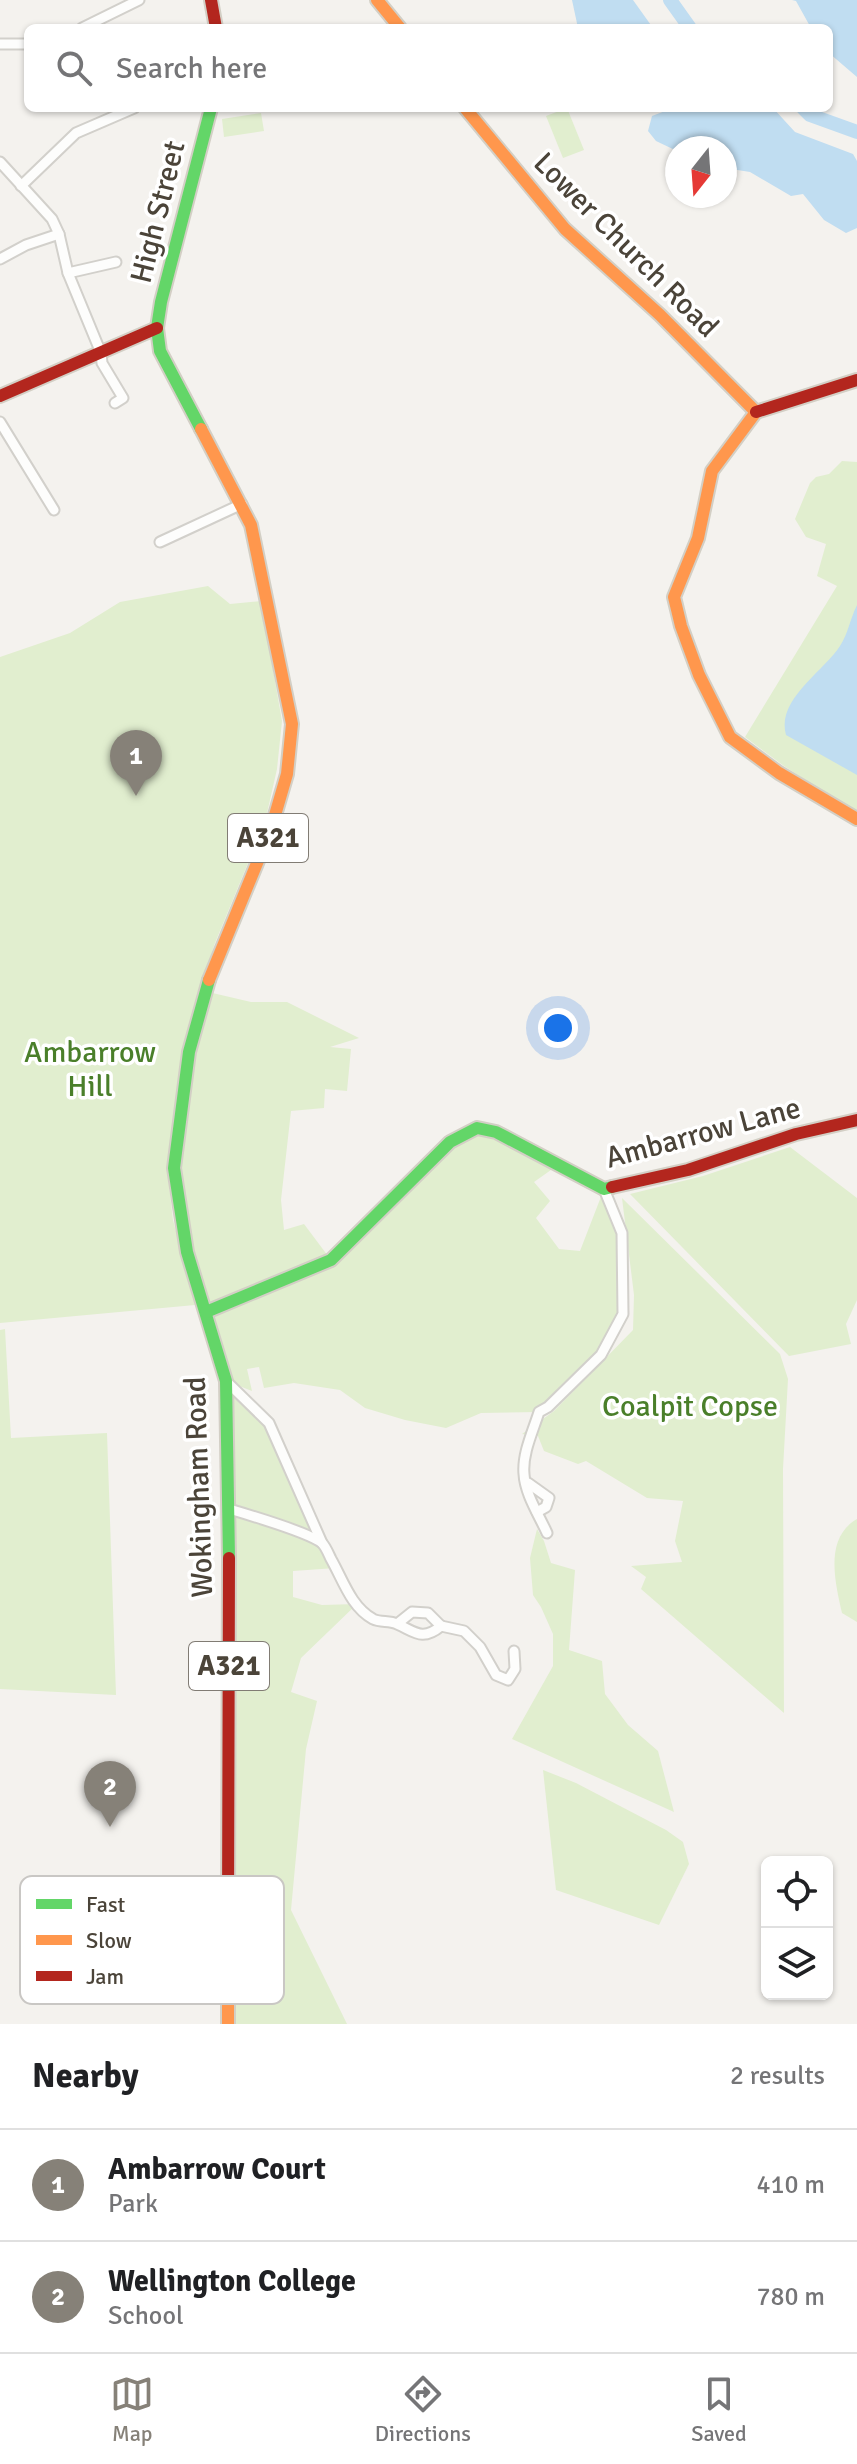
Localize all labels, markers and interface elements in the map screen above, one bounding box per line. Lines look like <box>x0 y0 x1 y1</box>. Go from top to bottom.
search box <box>24 24 833 112</box>
icon: search <box>52 46 96 90</box>
text: Search here <box>116 50 267 87</box>
north arrow <box>665 136 737 208</box>
street label: High Street <box>122 137 194 287</box>
street label: Lower Church Road <box>526 145 726 345</box>
pin: 1 <box>110 730 162 796</box>
road number: A321 <box>228 814 308 862</box>
your location <box>538 1008 578 1048</box>
park label: Ambarrow Hill <box>24 1034 156 1105</box>
street label: Ambarrow Lane <box>601 1089 805 1177</box>
street label: Wokingham Road <box>177 1376 221 1598</box>
park label: Coalpit Copse <box>602 1388 778 1425</box>
road number: A321 <box>189 1642 269 1690</box>
pin: 2 <box>84 1761 136 1827</box>
map controls <box>761 1856 833 2000</box>
button: locate <box>761 1856 833 1928</box>
legend <box>20 1876 284 2004</box>
text: Fast <box>86 1891 126 1918</box>
text: Slow <box>86 1927 132 1954</box>
button: layers <box>761 1928 833 2000</box>
text: Jam <box>86 1963 124 1990</box>
text: Nearby <box>32 2055 139 2097</box>
text: 2 results <box>730 2060 825 2092</box>
text: Ambarrow Court <box>108 2151 326 2188</box>
text: 1 <box>51 2169 65 2201</box>
text: 410 m <box>756 2169 825 2201</box>
text: Park <box>108 2188 158 2220</box>
text: Wellington College <box>108 2263 356 2300</box>
text: 2 <box>51 2281 65 2313</box>
text: 780 m <box>756 2281 825 2313</box>
text: School <box>108 2300 184 2332</box>
tab: Map <box>110 2372 154 2447</box>
tab: Directions <box>375 2372 471 2447</box>
tab: Saved <box>691 2372 747 2447</box>

